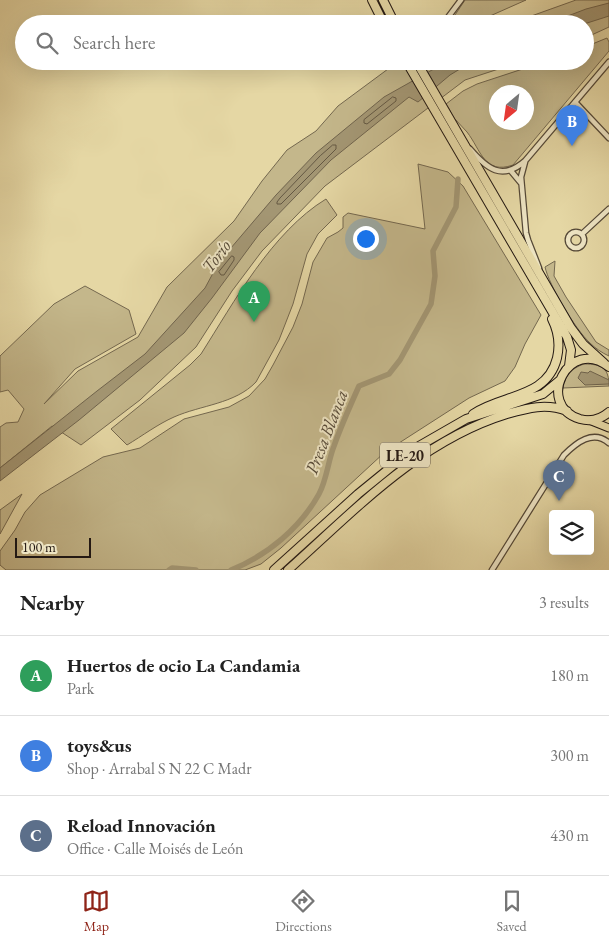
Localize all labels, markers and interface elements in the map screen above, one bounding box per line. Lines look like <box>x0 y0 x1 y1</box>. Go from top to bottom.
search box <box>15 15 594 70</box>
icon: search <box>33 29 61 57</box>
text: Search here <box>73 30 155 55</box>
north arrow <box>489 85 534 130</box>
pin: B <box>556 105 588 146</box>
your location <box>353 226 379 252</box>
water label: Torío <box>196 235 236 277</box>
pin: A <box>238 281 270 322</box>
water label: Presa Blanca <box>299 387 353 477</box>
road number: LE-20 <box>380 442 430 468</box>
pin: C <box>543 460 575 501</box>
map controls <box>549 510 594 555</box>
button: layers <box>549 510 594 555</box>
scale bar <box>15 535 91 558</box>
text: 100 m <box>22 538 56 556</box>
text: Nearby <box>20 589 84 616</box>
text: 3 results <box>539 592 589 613</box>
text: Huertos de ocio La Candamia <box>67 653 300 678</box>
text: A <box>30 665 42 686</box>
text: 180 m <box>550 665 589 686</box>
text: Park <box>67 678 94 699</box>
text: toys&us <box>67 733 132 758</box>
text: B <box>31 745 41 766</box>
text: 300 m <box>550 745 589 766</box>
text: Shop · Arrabal S N 22 C Madr <box>67 758 252 779</box>
text: Reload Innovación <box>67 813 216 838</box>
text: C <box>30 825 42 846</box>
text: 430 m <box>550 825 589 846</box>
text: Office · Calle Moisés de León <box>67 838 244 859</box>
tab: Map <box>82 887 110 935</box>
tab: Directions <box>275 887 332 935</box>
tab: Saved <box>497 887 527 935</box>

